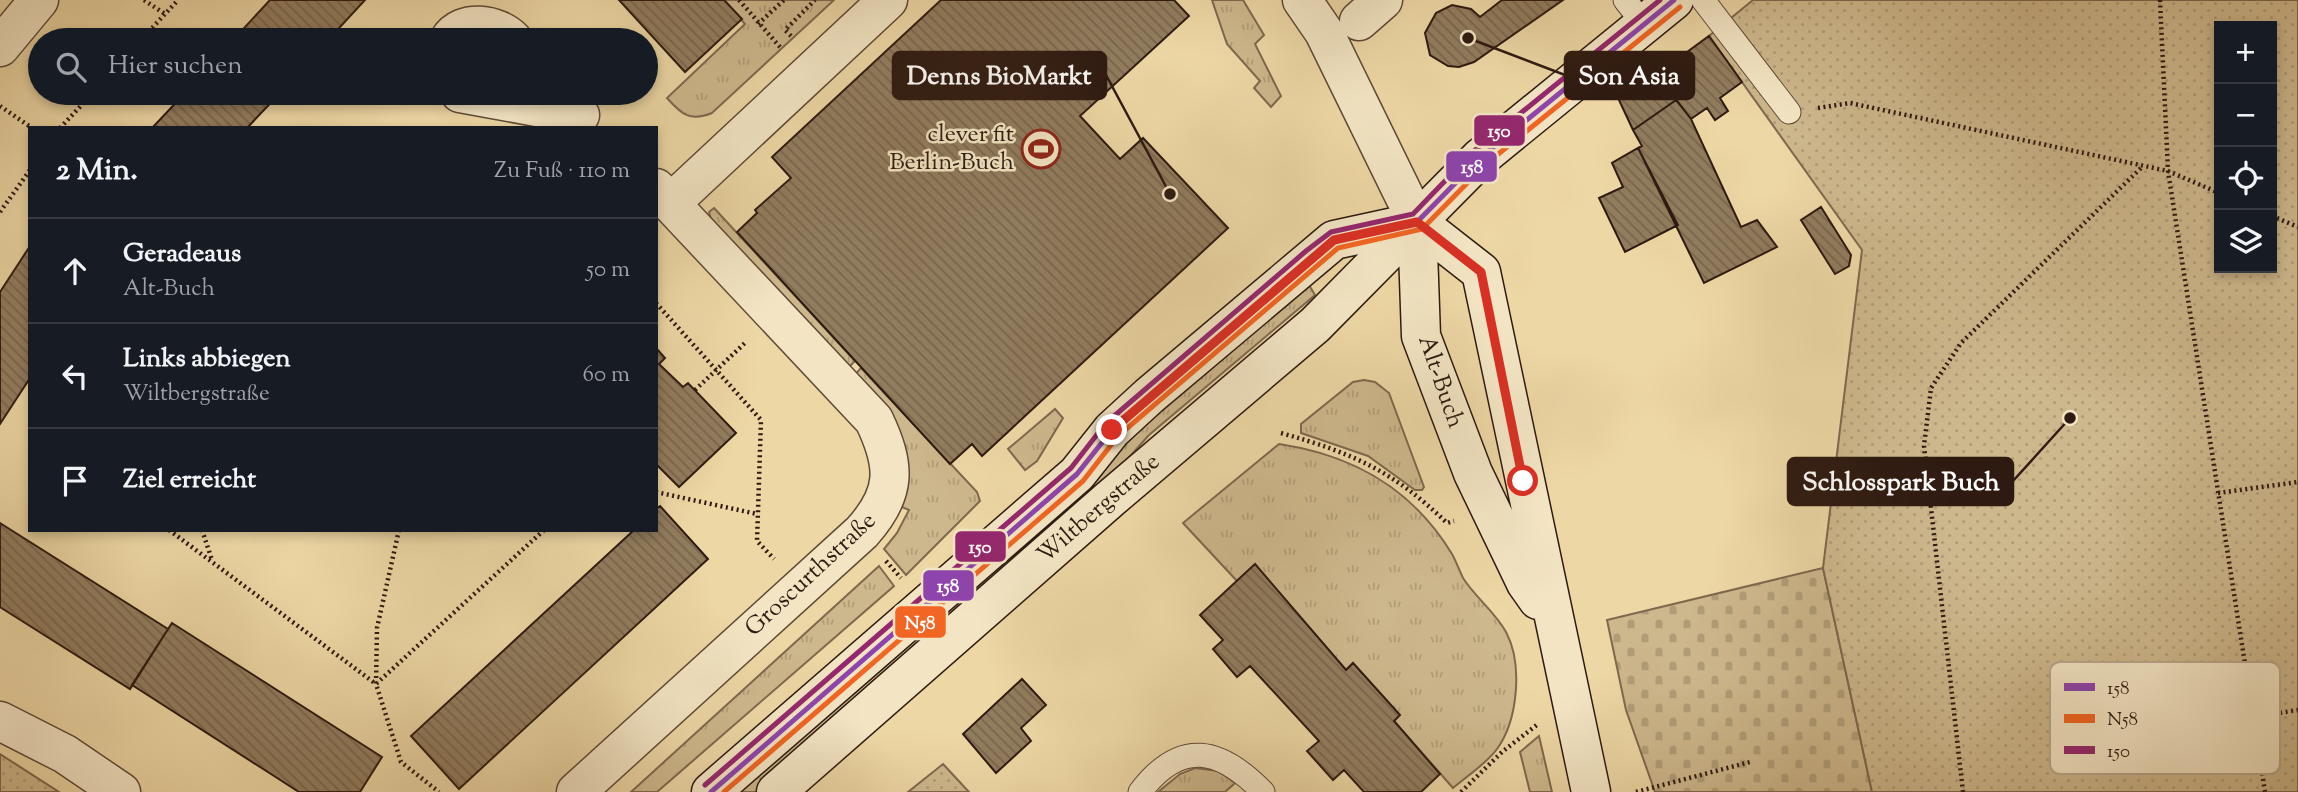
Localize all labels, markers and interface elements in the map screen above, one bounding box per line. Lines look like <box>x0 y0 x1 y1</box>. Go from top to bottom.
map controls <box>2214 21 2277 273</box>
button: + <box>2214 21 2277 84</box>
search box <box>28 28 658 105</box>
icon: search <box>52 48 90 86</box>
text: Hier suchen <box>108 48 243 85</box>
callout: Denns BioMarkt <box>893 52 1106 99</box>
callout: Son Asia <box>1565 52 1694 99</box>
text: Denns BioMarkt <box>907 59 1091 96</box>
text: Son Asia <box>1578 59 1680 96</box>
button: − <box>2214 84 2277 147</box>
line badge: 150 <box>1473 114 1526 147</box>
place label: clever fit Berlin-Buch <box>889 118 1014 180</box>
text: 150 <box>1487 119 1511 146</box>
sports icon: clever fit Berlin-Buch <box>1020 128 1062 170</box>
button: locate <box>2214 147 2277 210</box>
text: 2 Min. <box>56 150 138 193</box>
line badge: 158 <box>1445 150 1498 183</box>
text: Zu Fuß · 110 m <box>494 155 630 188</box>
text: 158 <box>1461 155 1484 182</box>
button: layers <box>2214 210 2277 273</box>
text: Geradeaus <box>123 236 241 273</box>
icon: ahead <box>56 252 94 290</box>
text: 50 m <box>586 254 630 287</box>
text: Alt-Buch <box>123 273 215 306</box>
street label: Alt-Buch <box>1408 331 1472 433</box>
text: Links abbiegen <box>123 341 291 378</box>
icon: left <box>56 357 94 395</box>
text: 60 m <box>582 359 630 392</box>
text: Wiltbergstraße <box>123 378 270 411</box>
route end <box>1096 414 1127 445</box>
street label: Wiltbergstraße <box>1030 446 1168 572</box>
callout: Schlosspark Buch <box>1788 458 2013 505</box>
icon: arrive <box>56 462 94 500</box>
text: Ziel erreicht <box>123 462 256 499</box>
route start <box>1507 465 1538 496</box>
text: Schlosspark Buch <box>1802 465 2001 502</box>
street label: Groscurthstraße <box>738 505 884 645</box>
line badge: 150 <box>954 530 1007 563</box>
text: 150 <box>968 535 992 562</box>
line badge: 158 <box>922 569 975 602</box>
text: 158 <box>937 574 960 601</box>
line badge: N58 <box>894 605 947 639</box>
text: N58 <box>904 611 936 638</box>
legend <box>2050 662 2280 774</box>
text: 158 <box>2107 676 2129 703</box>
text: N58 <box>2107 707 2138 734</box>
text: 150 <box>2107 739 2130 766</box>

